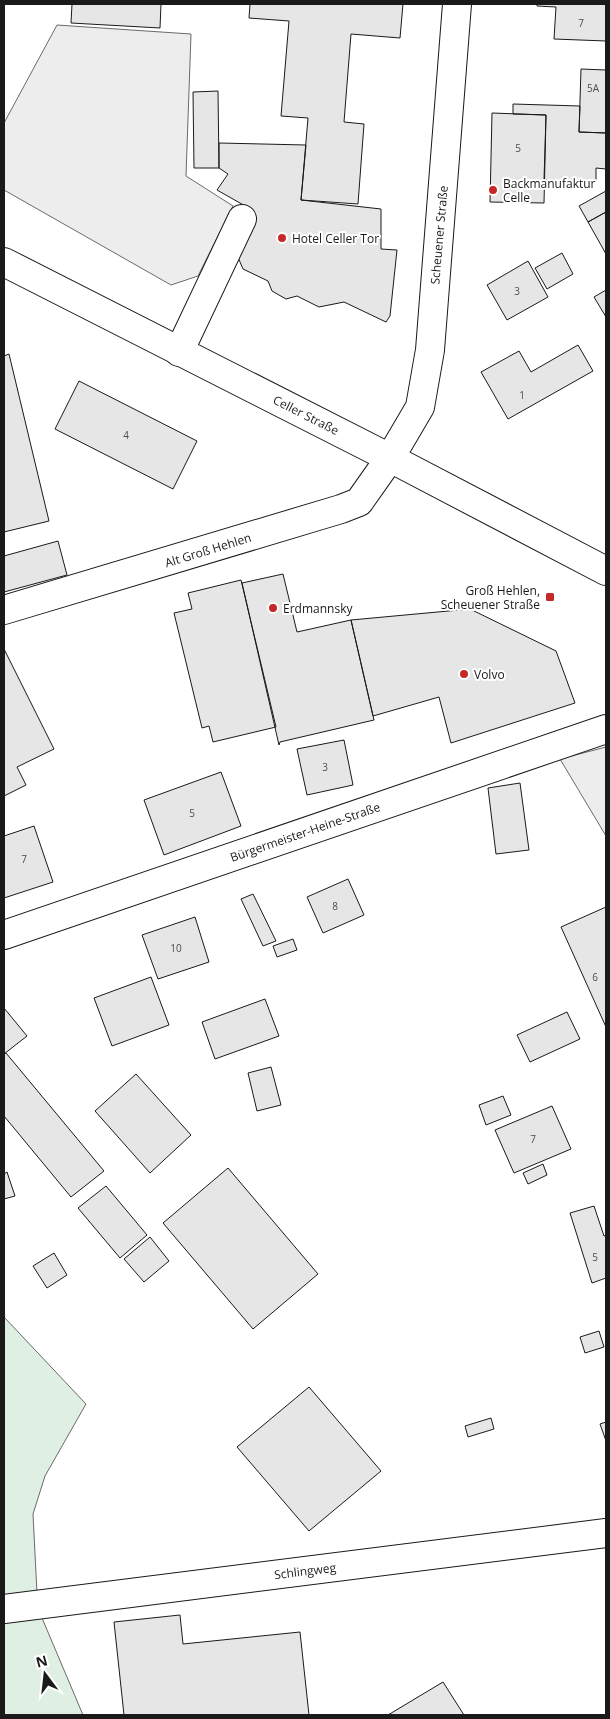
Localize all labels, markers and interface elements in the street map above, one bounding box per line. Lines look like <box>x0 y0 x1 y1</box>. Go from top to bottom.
house number: 7 <box>578 16 584 30</box>
house number: 5A <box>587 81 600 95</box>
house number: 5 <box>515 141 521 155</box>
place label: Backmanufaktur Celle <box>503 175 596 206</box>
marker: Backmanufaktur Celle <box>487 184 499 196</box>
street label: Scheuener Straße <box>426 185 452 285</box>
place label: Hotel Celler Tor <box>292 230 379 247</box>
marker: Hotel Celler Tor <box>276 232 288 244</box>
house number: 3 <box>514 284 520 298</box>
house number: 1 <box>519 388 525 402</box>
street label: Celler Straße <box>270 391 342 439</box>
house number: 4 <box>123 428 129 442</box>
street label: Alt Groß Hehlen <box>163 529 253 571</box>
place label: Groß Hehlen, Scheuener Straße <box>441 582 540 613</box>
marker: Groß Hehlen, Scheuener Straße <box>544 591 556 603</box>
place label: Erdmannsky <box>283 600 353 617</box>
marker: Erdmannsky <box>267 602 279 614</box>
place label: Volvo <box>474 666 505 683</box>
marker: Volvo <box>458 668 470 680</box>
house number: 3 <box>322 760 328 774</box>
street label: Bürgermeister-Heine-Straße <box>228 798 383 866</box>
house number: 5 <box>189 806 195 820</box>
house number: 7 <box>21 852 27 866</box>
house number: 8 <box>332 899 338 913</box>
house number: 10 <box>170 941 182 955</box>
house number: 6 <box>592 970 598 984</box>
house number: 7 <box>530 1132 536 1146</box>
house number: 5 <box>592 1250 598 1264</box>
street label: Schlingweg <box>273 1559 337 1583</box>
north arrow <box>20 1649 70 1699</box>
text: N <box>34 1650 49 1672</box>

